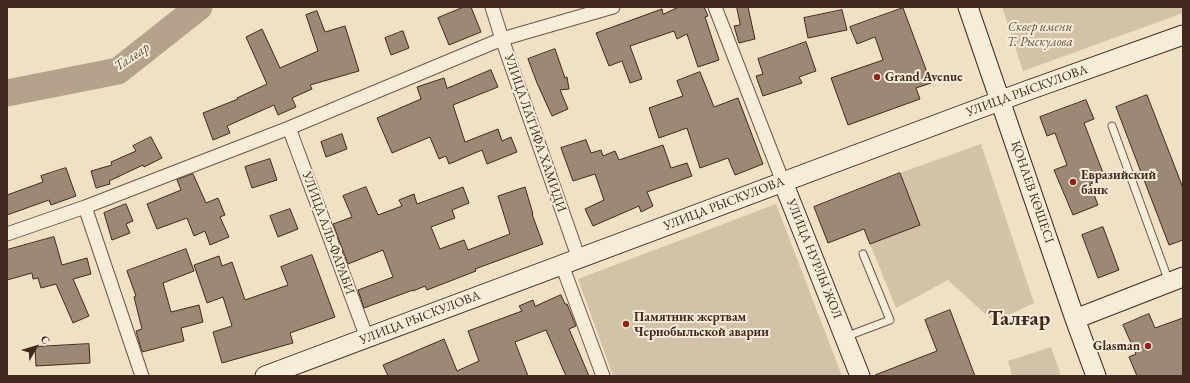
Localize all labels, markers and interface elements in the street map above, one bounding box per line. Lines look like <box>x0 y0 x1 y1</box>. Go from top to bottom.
park label: Сквер имени Т. Рыскулова <box>1007 19 1073 50</box>
water label: Талғар <box>111 39 153 75</box>
street label: УЛИЦА ЛАТИФА ХАМИДИ <box>501 52 569 214</box>
street label: УЛИЦА РЫСКУЛОВА <box>964 62 1090 120</box>
place label: Grand Avenue <box>885 69 963 85</box>
marker: Grand Avenue <box>872 72 882 82</box>
street label: ҚОНАЕВ КӨШЕСІ <box>1007 139 1057 245</box>
place label: Евразийский банк <box>1081 167 1156 198</box>
street label: УЛИЦА АЛЬ-ФАРАБИ <box>299 170 357 296</box>
street label: УЛИЦА РЫСКУЛОВА <box>661 174 787 234</box>
marker: Евразийский банк <box>1068 177 1078 187</box>
street label: УЛИЦА НУРЛЫ ЖОЛ <box>783 197 845 321</box>
street label: УЛИЦА РЫСКУЛОВА <box>357 288 483 348</box>
district label: Талғар <box>988 306 1050 332</box>
place label: Памятник жертвам Чернобыльской аварии <box>634 309 769 340</box>
marker: Памятник жертвам Чернобыльской аварии <box>621 319 631 329</box>
north arrow <box>16 327 56 367</box>
text: С <box>38 332 53 347</box>
place label: Glasman <box>1093 338 1140 354</box>
marker: Glasman <box>1143 341 1153 351</box>

